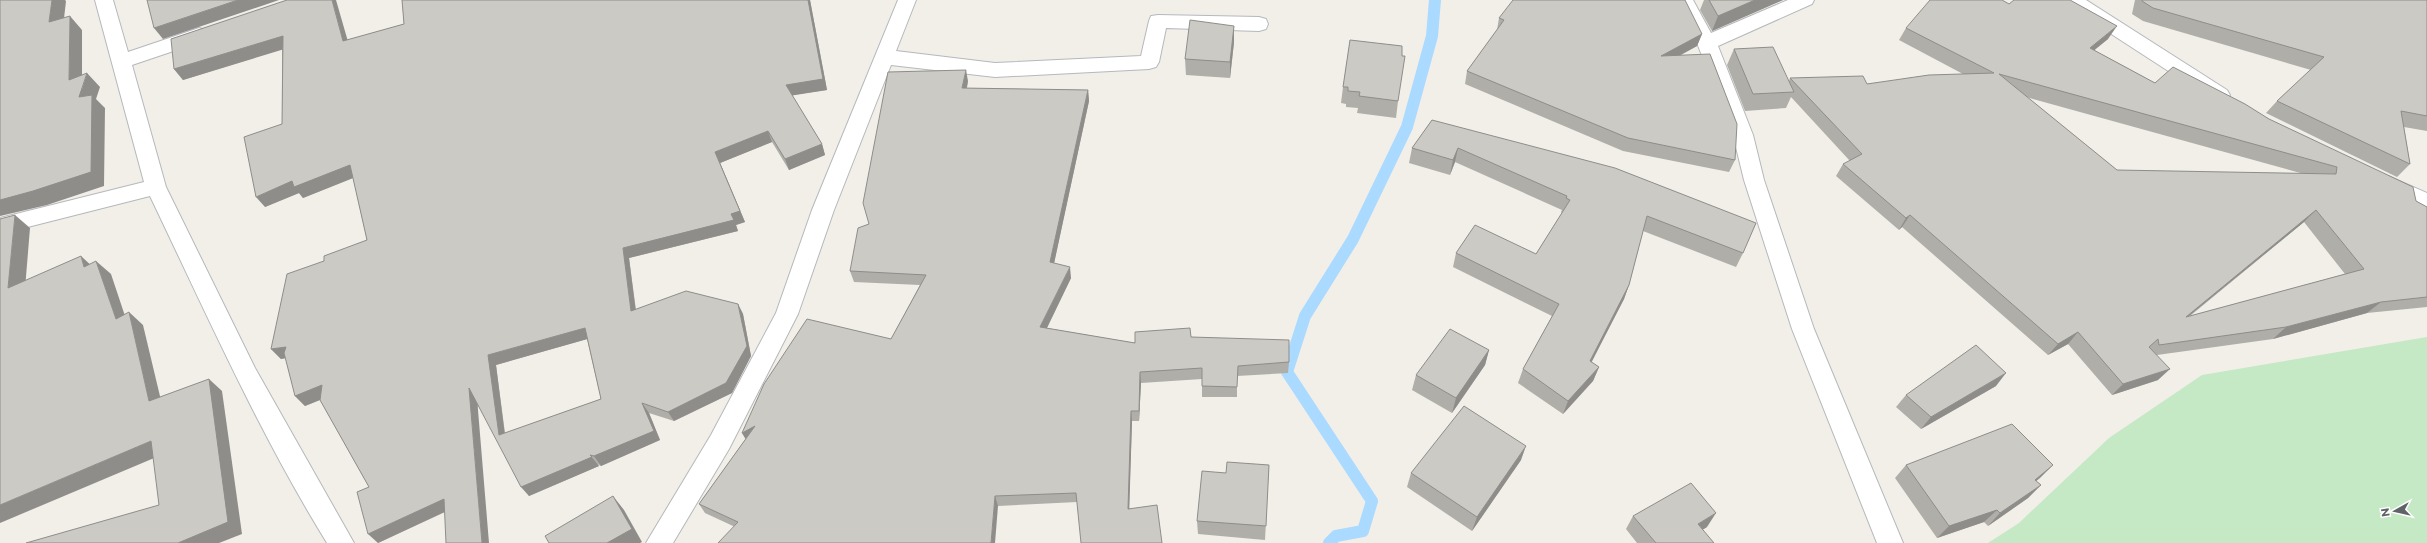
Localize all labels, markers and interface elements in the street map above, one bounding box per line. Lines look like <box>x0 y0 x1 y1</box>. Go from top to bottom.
north arrow <box>2375 491 2415 531</box>
text: N <box>2378 507 2393 518</box>

